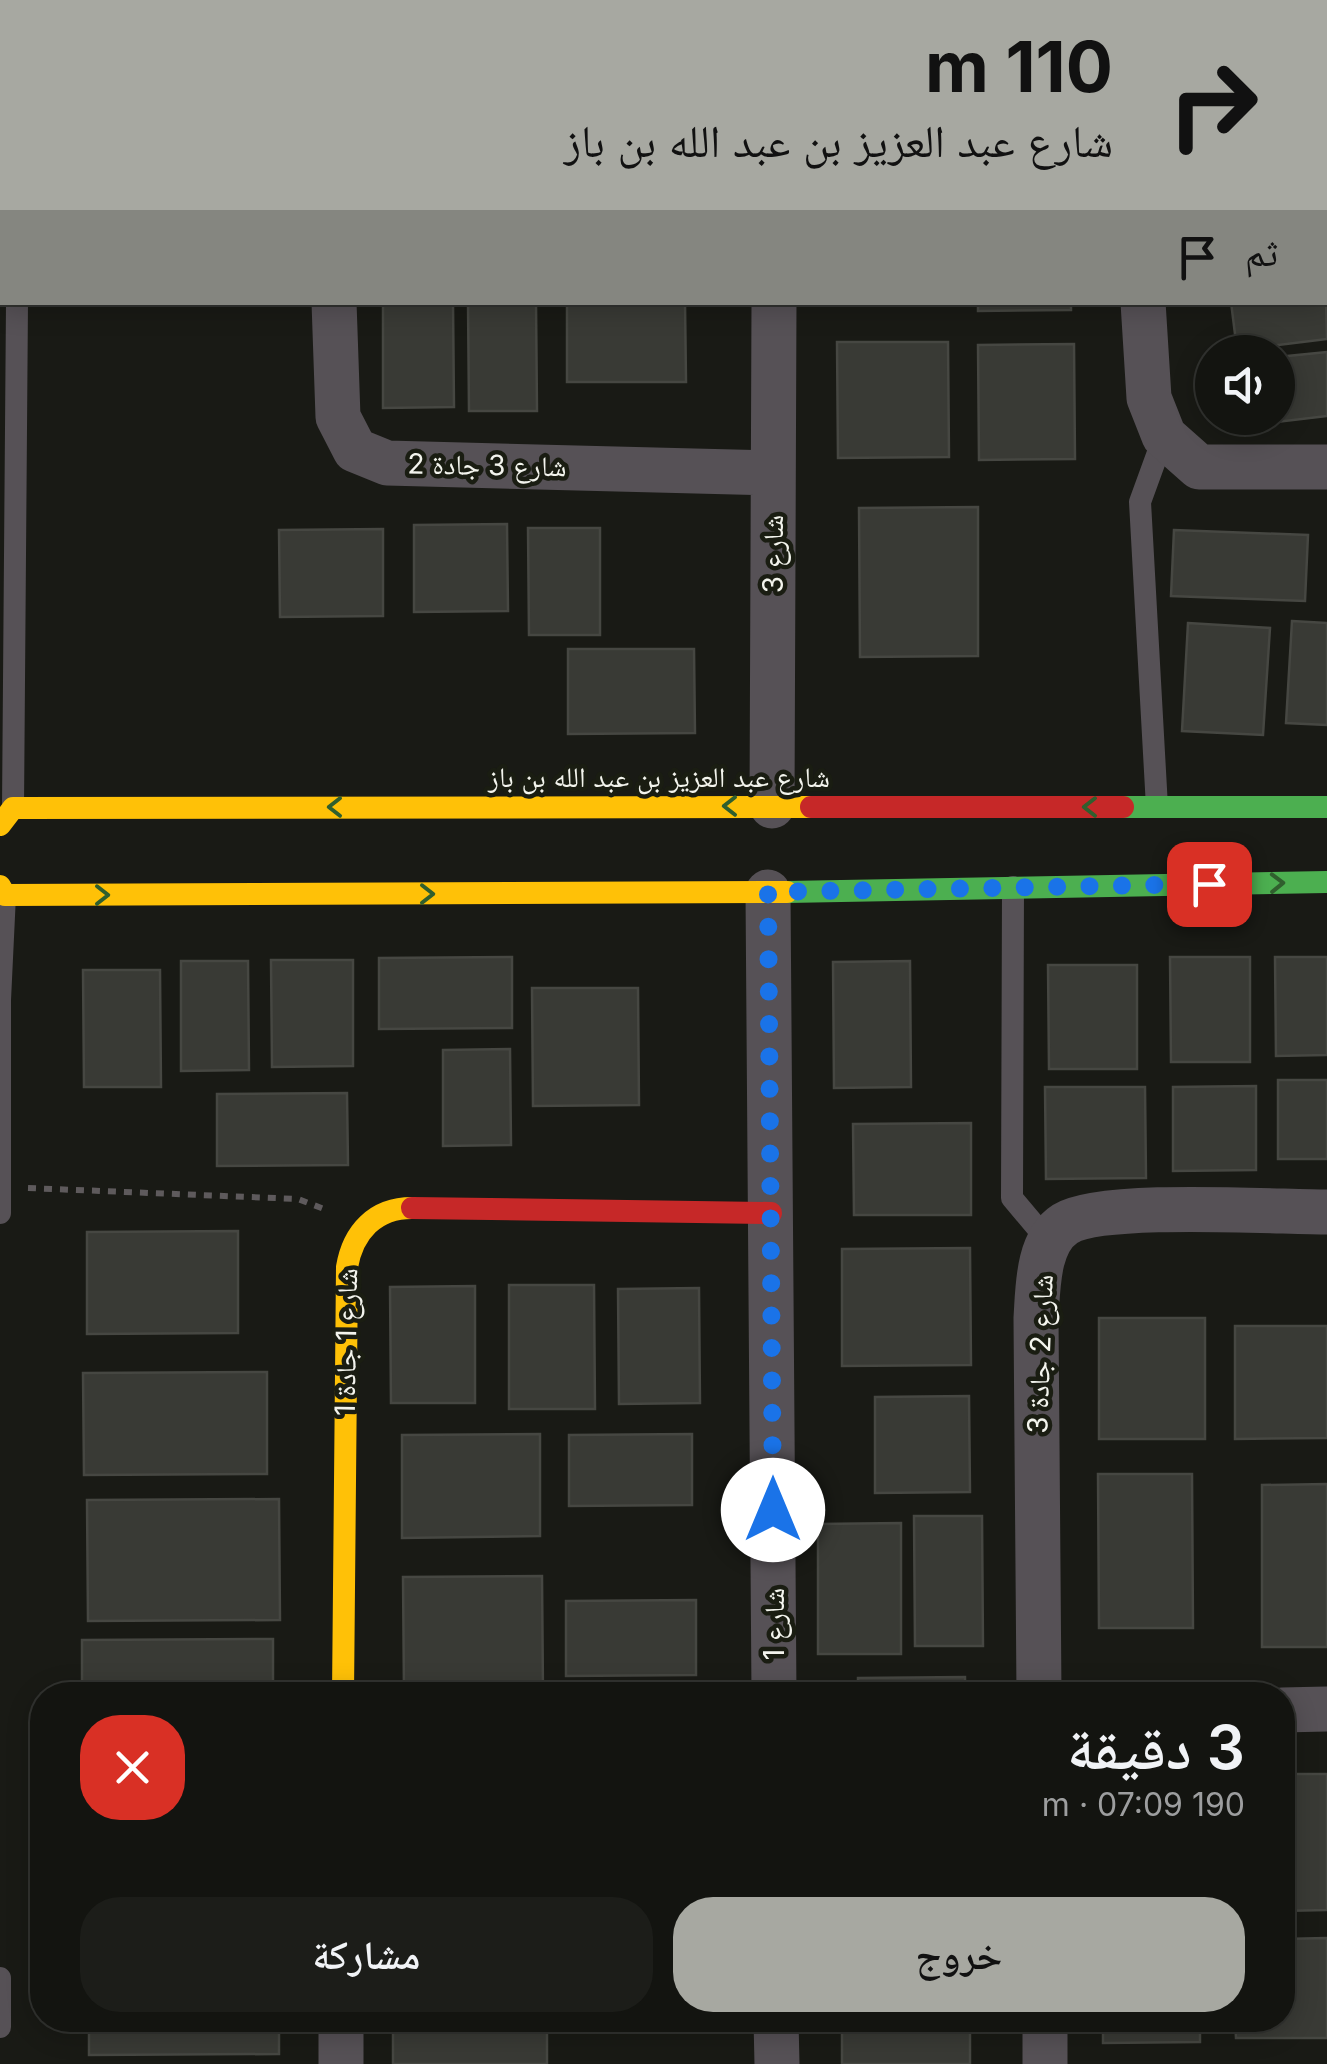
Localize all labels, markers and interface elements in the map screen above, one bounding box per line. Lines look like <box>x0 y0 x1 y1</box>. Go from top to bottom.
text: 110 m <box>925 24 1113 109</box>
icon: right <box>1148 40 1278 170</box>
text: شارع عبد العزيز بن عبد الله بن باز <box>564 113 1113 168</box>
text: ثم <box>1245 229 1278 275</box>
icon: arrive <box>1170 230 1225 285</box>
map controls <box>1195 335 1295 435</box>
button: sound <box>1195 335 1295 435</box>
street label: شارع 3 جادة 2 <box>407 447 567 484</box>
street label: شارع 3 <box>756 515 791 593</box>
street label: شارع عبد العزيز بن عبد الله بن باز <box>487 760 830 795</box>
one-way arrow <box>721 795 736 817</box>
one-way arrow <box>326 796 342 818</box>
one-way arrow <box>1081 797 1097 818</box>
pin <box>1167 842 1252 927</box>
icon: arrive <box>1182 857 1237 912</box>
one-way arrow <box>1270 872 1286 893</box>
one-way arrow <box>420 883 436 905</box>
one-way arrow <box>96 884 111 906</box>
street label: شارع 1 جادة 1 <box>328 1268 365 1416</box>
street label: شارع 2 جادة 3 <box>1020 1274 1061 1434</box>
position arrow <box>721 1458 825 1562</box>
street label: شارع 1 <box>757 1588 792 1660</box>
text: 3 دقيقة <box>1067 1711 1245 1783</box>
button: close <box>80 1715 185 1820</box>
text: 190 m · 07:09 <box>1042 1785 1245 1824</box>
button: مشاركة <box>80 1897 653 2012</box>
button: خروج <box>673 1897 1245 2012</box>

